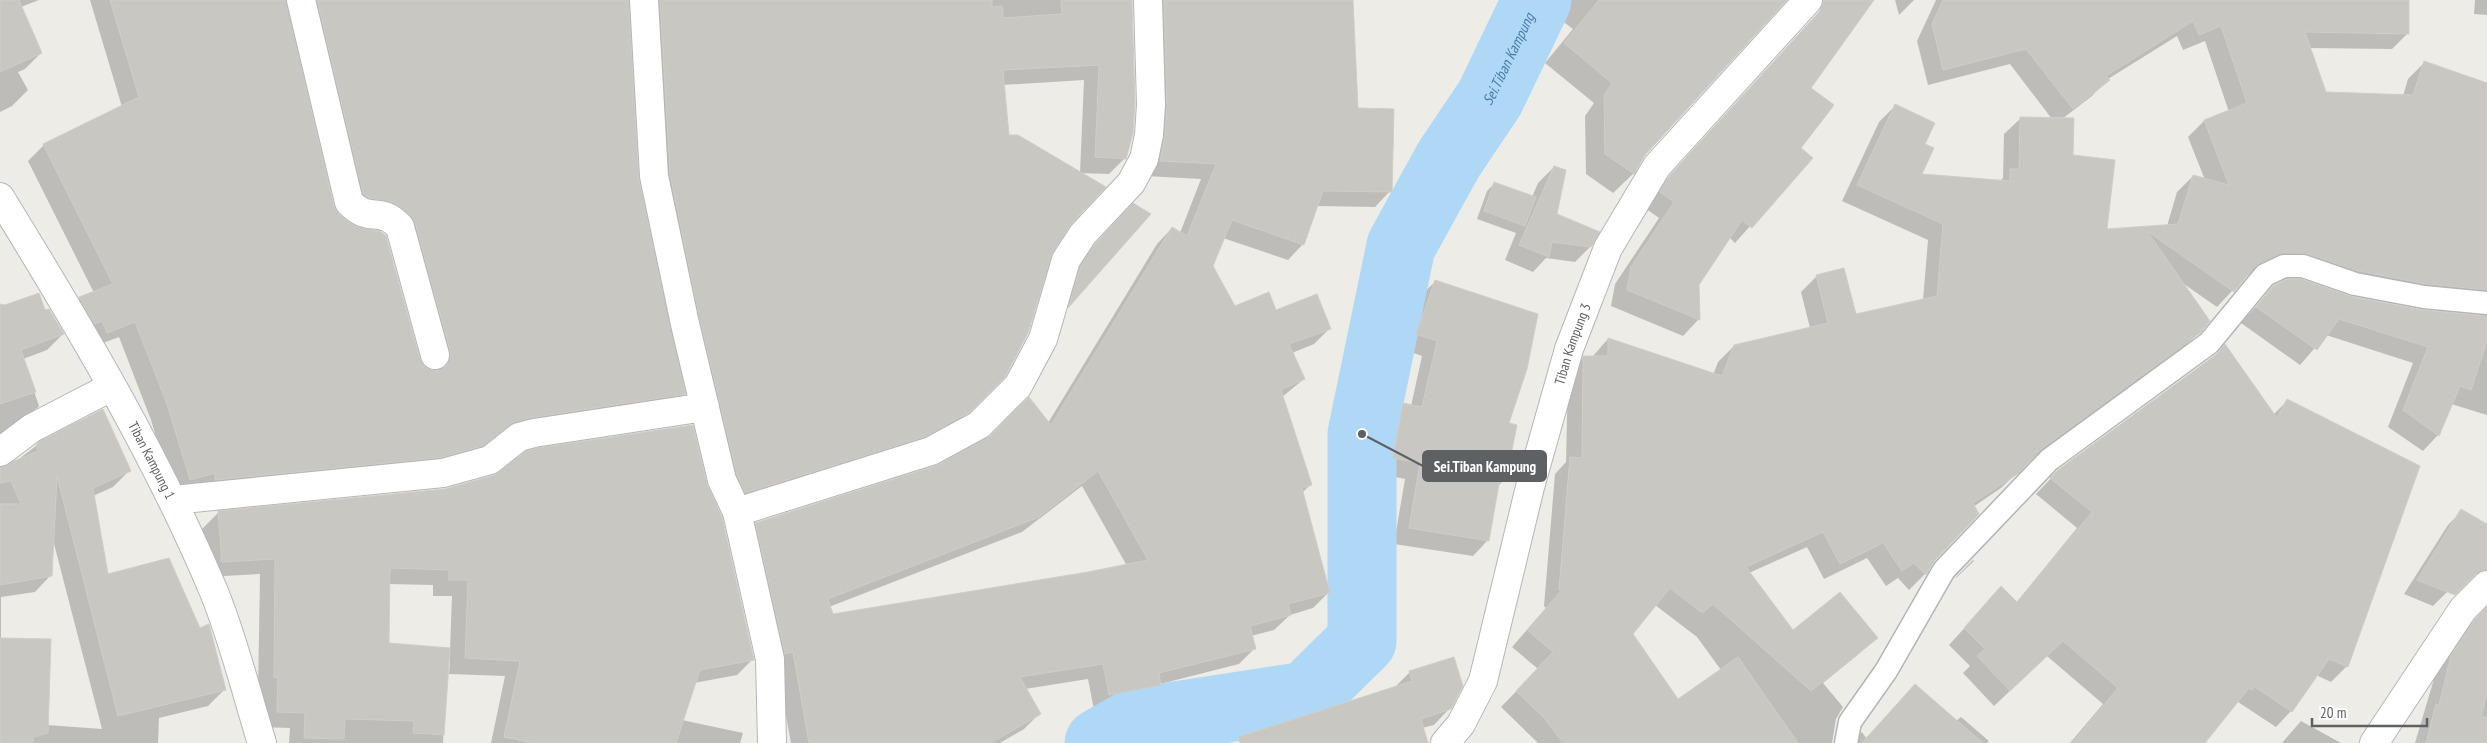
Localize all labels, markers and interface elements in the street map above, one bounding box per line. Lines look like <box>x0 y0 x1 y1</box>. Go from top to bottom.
water label: Sei.Tiban Kampung <box>1478 8 1539 109</box>
street label: Tiban Kampung 3 <box>1550 301 1595 387</box>
street label: Tiban Kampung 1 <box>124 418 179 502</box>
callout: Sei.Tiban Kampung <box>1423 451 1546 481</box>
text: Sei.Tiban Kampung <box>1434 457 1537 476</box>
scale bar <box>2312 696 2427 728</box>
text: 20 m <box>2320 703 2346 722</box>

